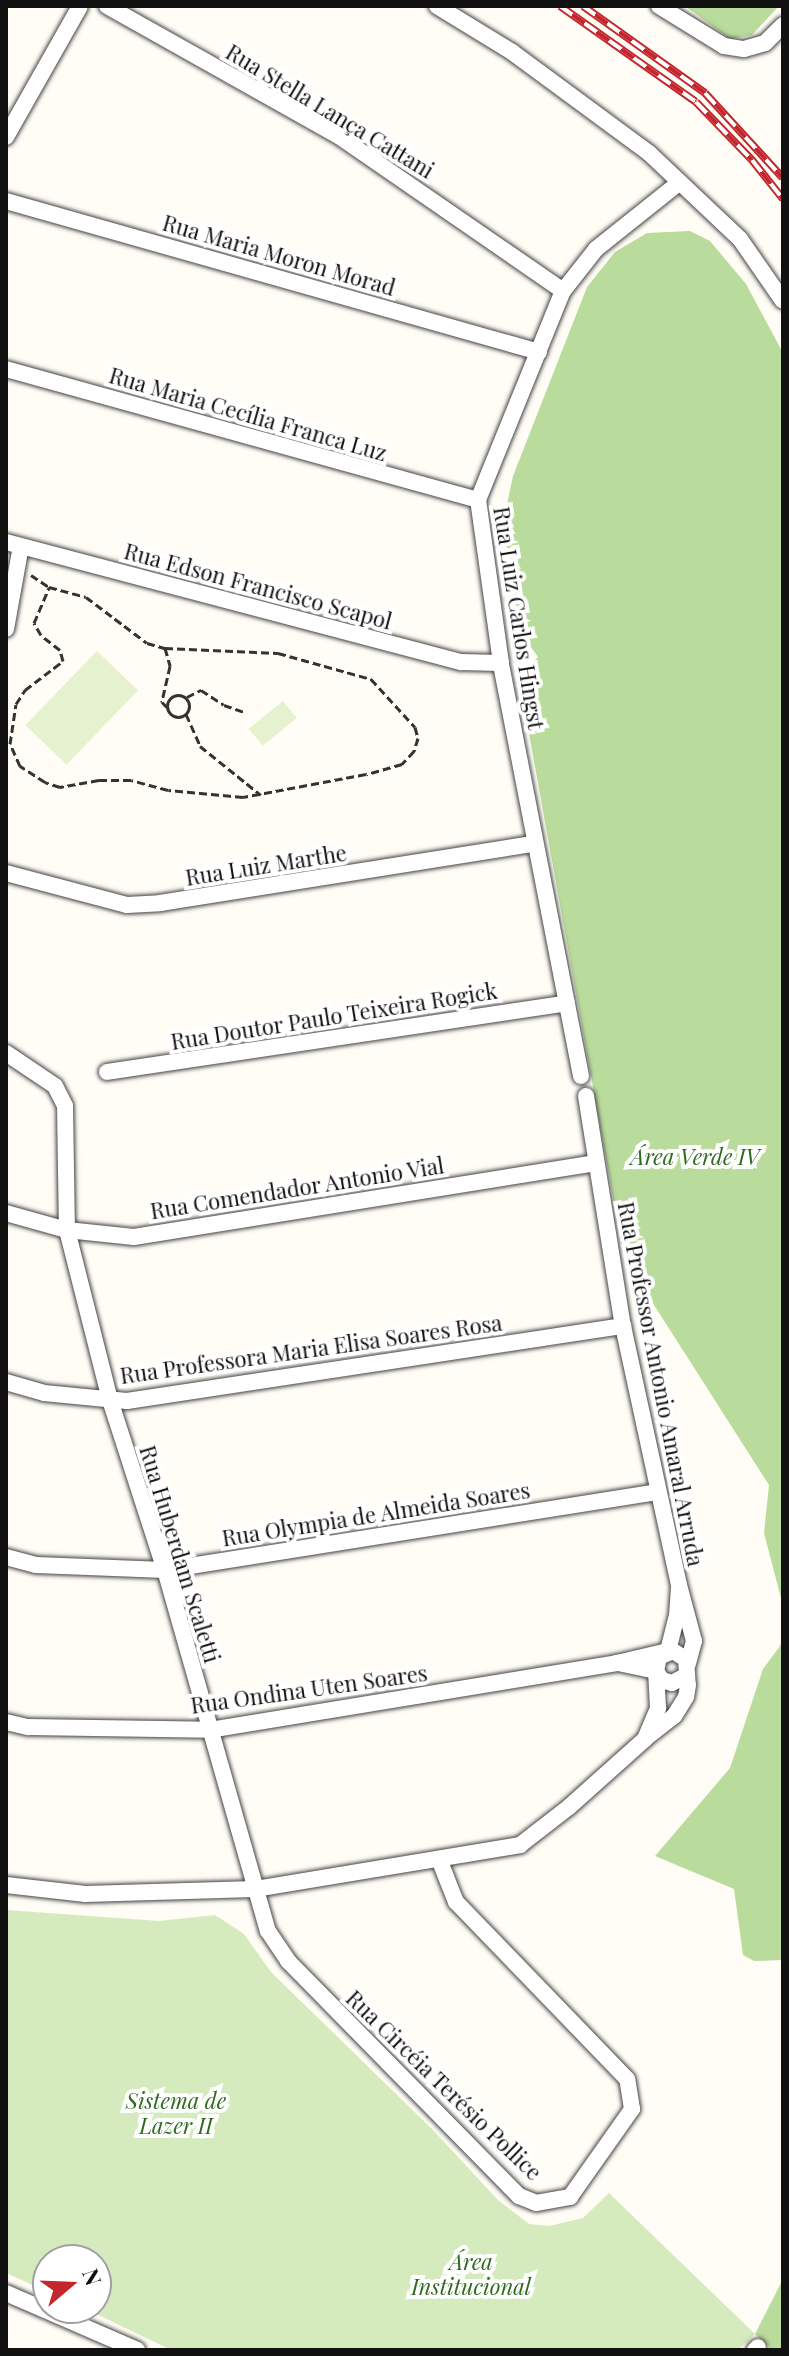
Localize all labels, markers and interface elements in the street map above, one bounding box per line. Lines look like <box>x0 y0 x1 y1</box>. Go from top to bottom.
street label: Rua Stella Lança Cattani <box>221 38 439 184</box>
street label: Rua Maria Moron Morad <box>159 209 399 301</box>
street label: Rua Maria Cecília Franca Luz <box>106 362 390 466</box>
street label: Rua Luiz Carlos Hingst <box>488 505 550 731</box>
street label: Rua Edson Francisco Scapol <box>121 538 395 634</box>
street label: Rua Luiz Marthe <box>183 839 349 891</box>
street label: Rua Doutor Paulo Teixeira Rogick <box>168 977 500 1055</box>
park label: Área Verde IV <box>631 1144 759 1170</box>
street label: Rua Comendador Antonio Vial <box>147 1152 447 1224</box>
street label: Rua Professor Antonio Amaral Arruda <box>612 1198 710 1570</box>
street label: Rua Professora Maria Elisa Soares Rosa <box>118 1309 504 1389</box>
street label: Rua Huberdam Scaletti <box>134 1442 226 1666</box>
street label: Rua Olympia de Almeida Soares <box>219 1476 533 1552</box>
street label: Rua Ondina Uten Soares <box>189 1659 429 1719</box>
street label: Rua Circéia Terésio Pollice <box>340 1984 548 2186</box>
park label: Sistema de Lazer II <box>126 2087 226 2138</box>
north arrow <box>32 2244 112 2324</box>
park label: Área Institucional <box>411 2248 531 2300</box>
text: N <box>76 2264 110 2289</box>

